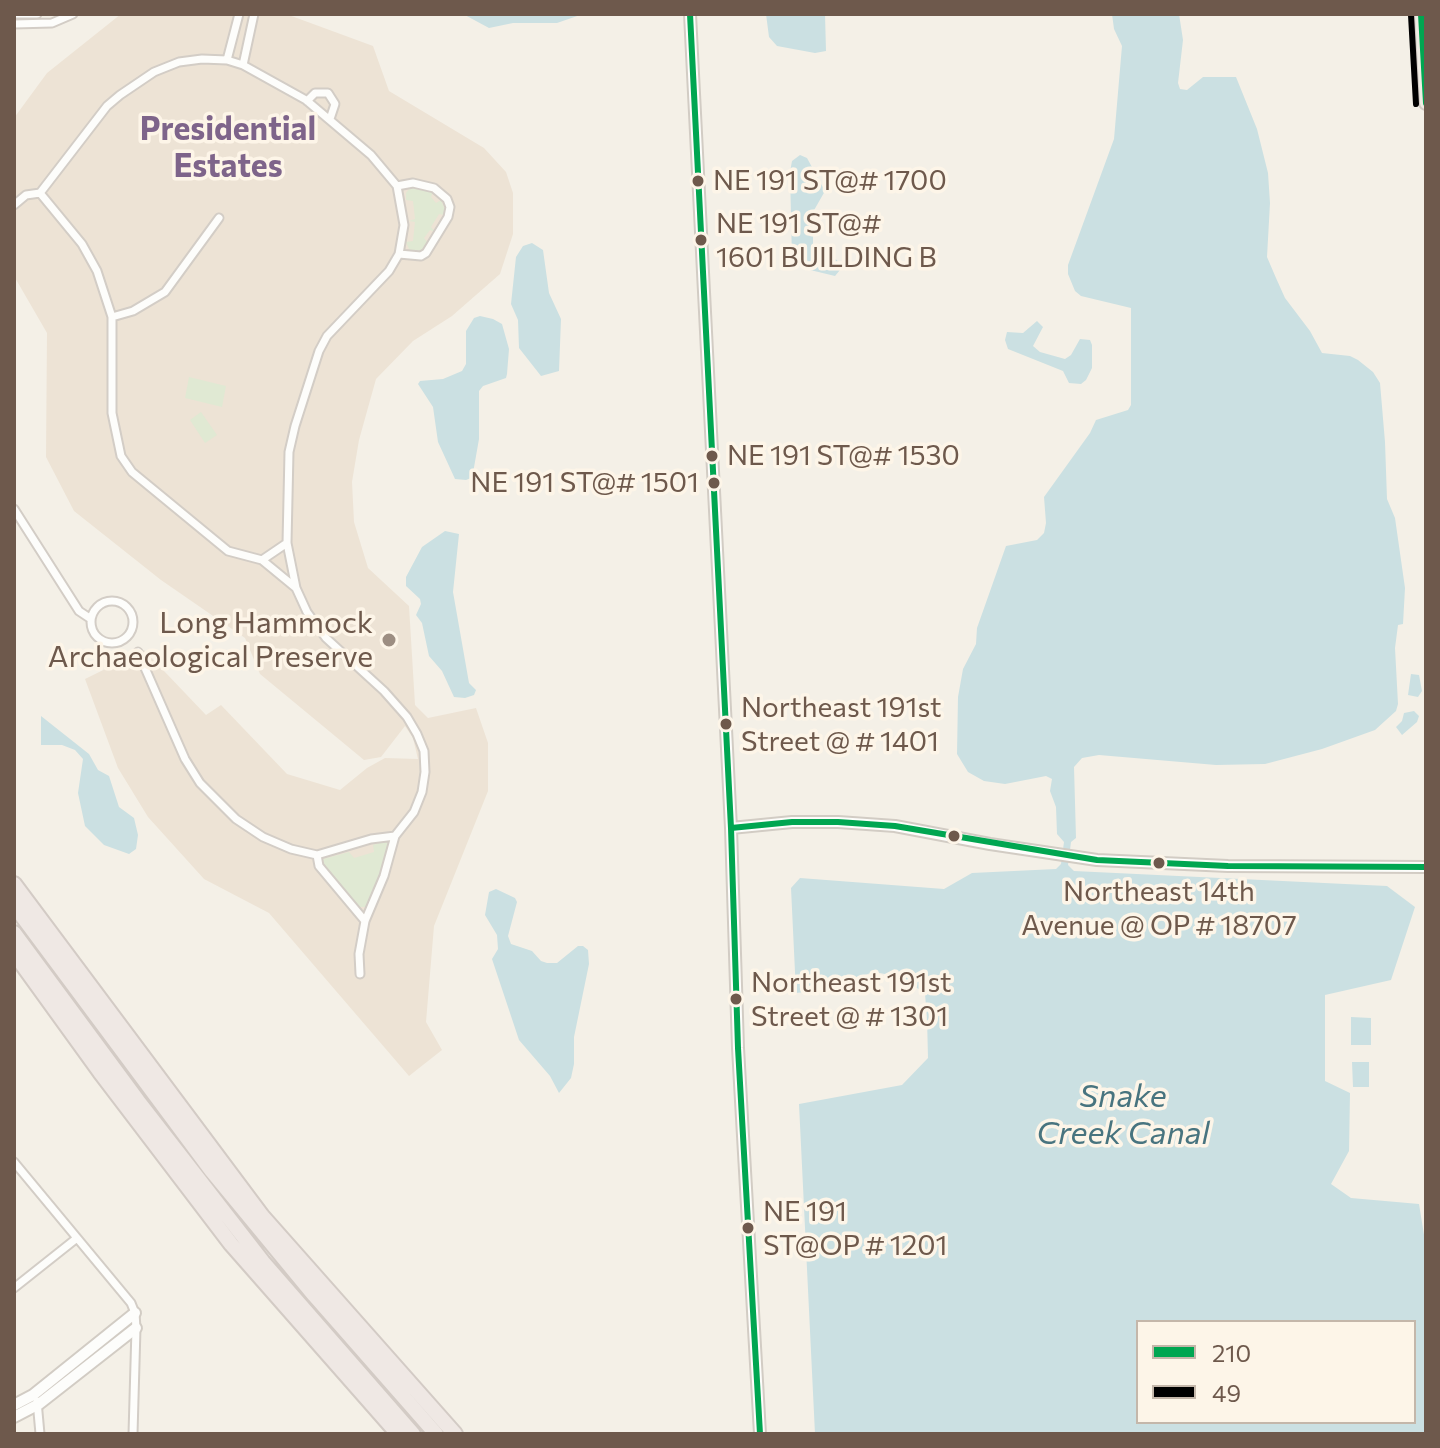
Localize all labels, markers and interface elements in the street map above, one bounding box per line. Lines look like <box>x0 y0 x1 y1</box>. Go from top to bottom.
district label: Presidential Estates <box>140 110 316 185</box>
place label: NE 191 ST@# 1700 <box>713 164 947 198</box>
marker: NE 191 ST@# 1700 <box>690 173 706 189</box>
place label: NE 191 ST@# 1601 BUILDING B <box>716 207 936 273</box>
marker: NE 191 ST@# 1601 BUILDING B <box>693 232 709 248</box>
place label: NE 191 ST@# 1530 <box>727 439 960 473</box>
marker: NE 191 ST@# 1530 <box>704 448 720 464</box>
place label: NE 191 ST@# 1501 <box>470 466 699 500</box>
marker: NE 191 ST@# 1501 <box>706 475 722 491</box>
place label: Long Hammock Archaeological Preserve <box>48 605 373 676</box>
marker: Long Hammock Archaeological Preserve <box>380 631 398 649</box>
place label: Northeast 191st Street @ # 1401 <box>741 691 942 757</box>
marker: Northeast 191st Street @ # 1401 <box>718 716 734 732</box>
unlabelled marker <box>946 828 962 844</box>
marker: Northeast 14th Avenue @ OP # 18707 <box>1151 855 1167 871</box>
place label: Northeast 14th Avenue @ OP # 18707 <box>1021 875 1297 941</box>
place label: Northeast 191st Street @ # 1301 <box>751 966 952 1032</box>
marker: Northeast 191st Street @ # 1301 <box>728 991 744 1007</box>
water label: Snake Creek Canal <box>1036 1077 1210 1152</box>
place label: NE 191 ST@OP # 1201 <box>763 1195 948 1261</box>
marker: NE 191 ST@OP # 1201 <box>740 1220 756 1236</box>
legend <box>1136 1320 1416 1424</box>
text: 210 <box>1212 1338 1251 1367</box>
text: 49 <box>1212 1378 1241 1407</box>

